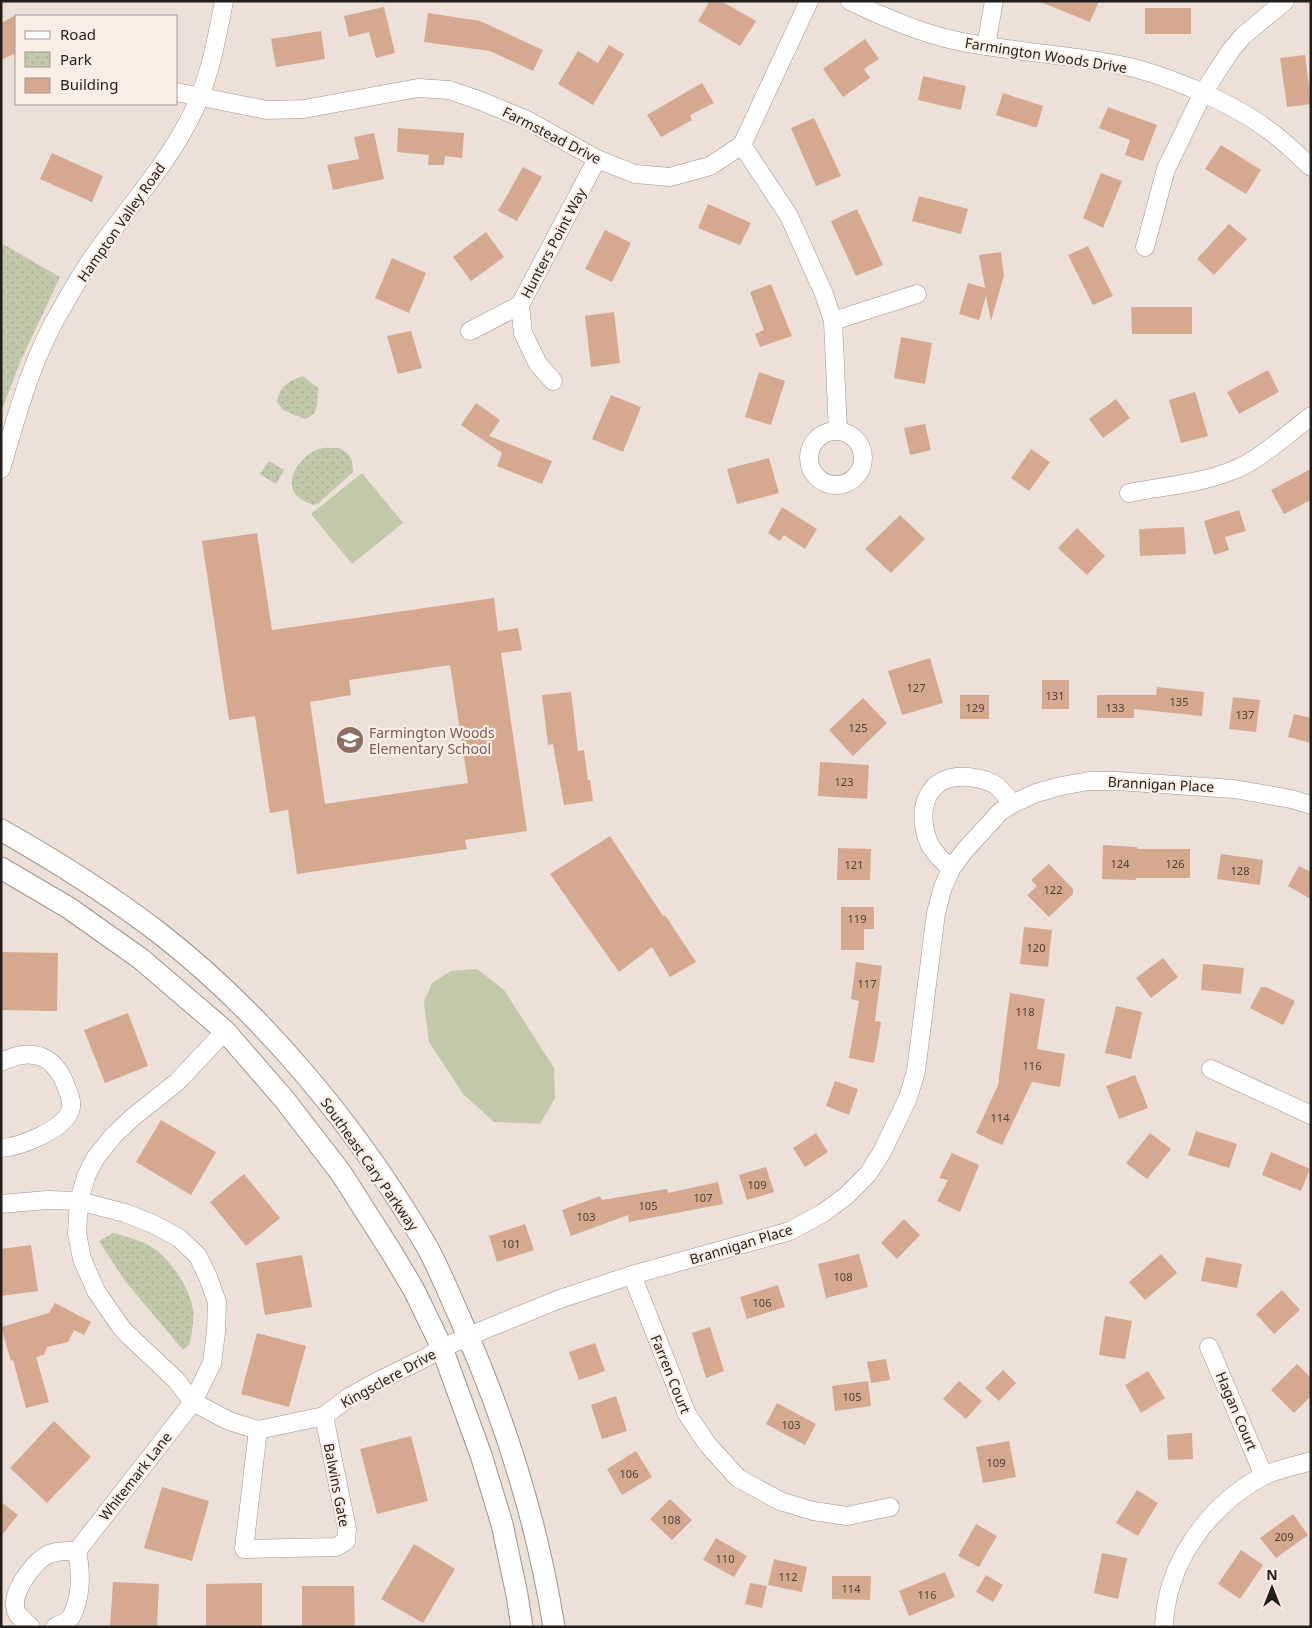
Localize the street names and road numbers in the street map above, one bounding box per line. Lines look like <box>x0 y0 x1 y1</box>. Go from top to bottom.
street label: Farmington Woods Drive <box>964 33 1129 77</box>
street label: Farmstead Drive <box>499 102 605 168</box>
street label: Hampton Valley Road <box>73 159 169 285</box>
street label: Hunters Point Way <box>516 184 591 301</box>
street label: Brannigan Place <box>1107 772 1215 796</box>
street label: Southeast Cary Parkway <box>317 1094 424 1235</box>
street label: Brannigan Place <box>687 1219 795 1269</box>
street label: Farren Court <box>647 1332 695 1416</box>
street label: Kingsclere Drive <box>337 1344 439 1412</box>
street label: Hagan Court <box>1212 1369 1262 1453</box>
street label: Whitemark Lane <box>94 1428 176 1524</box>
street label: Balwins Gate <box>320 1441 354 1529</box>

